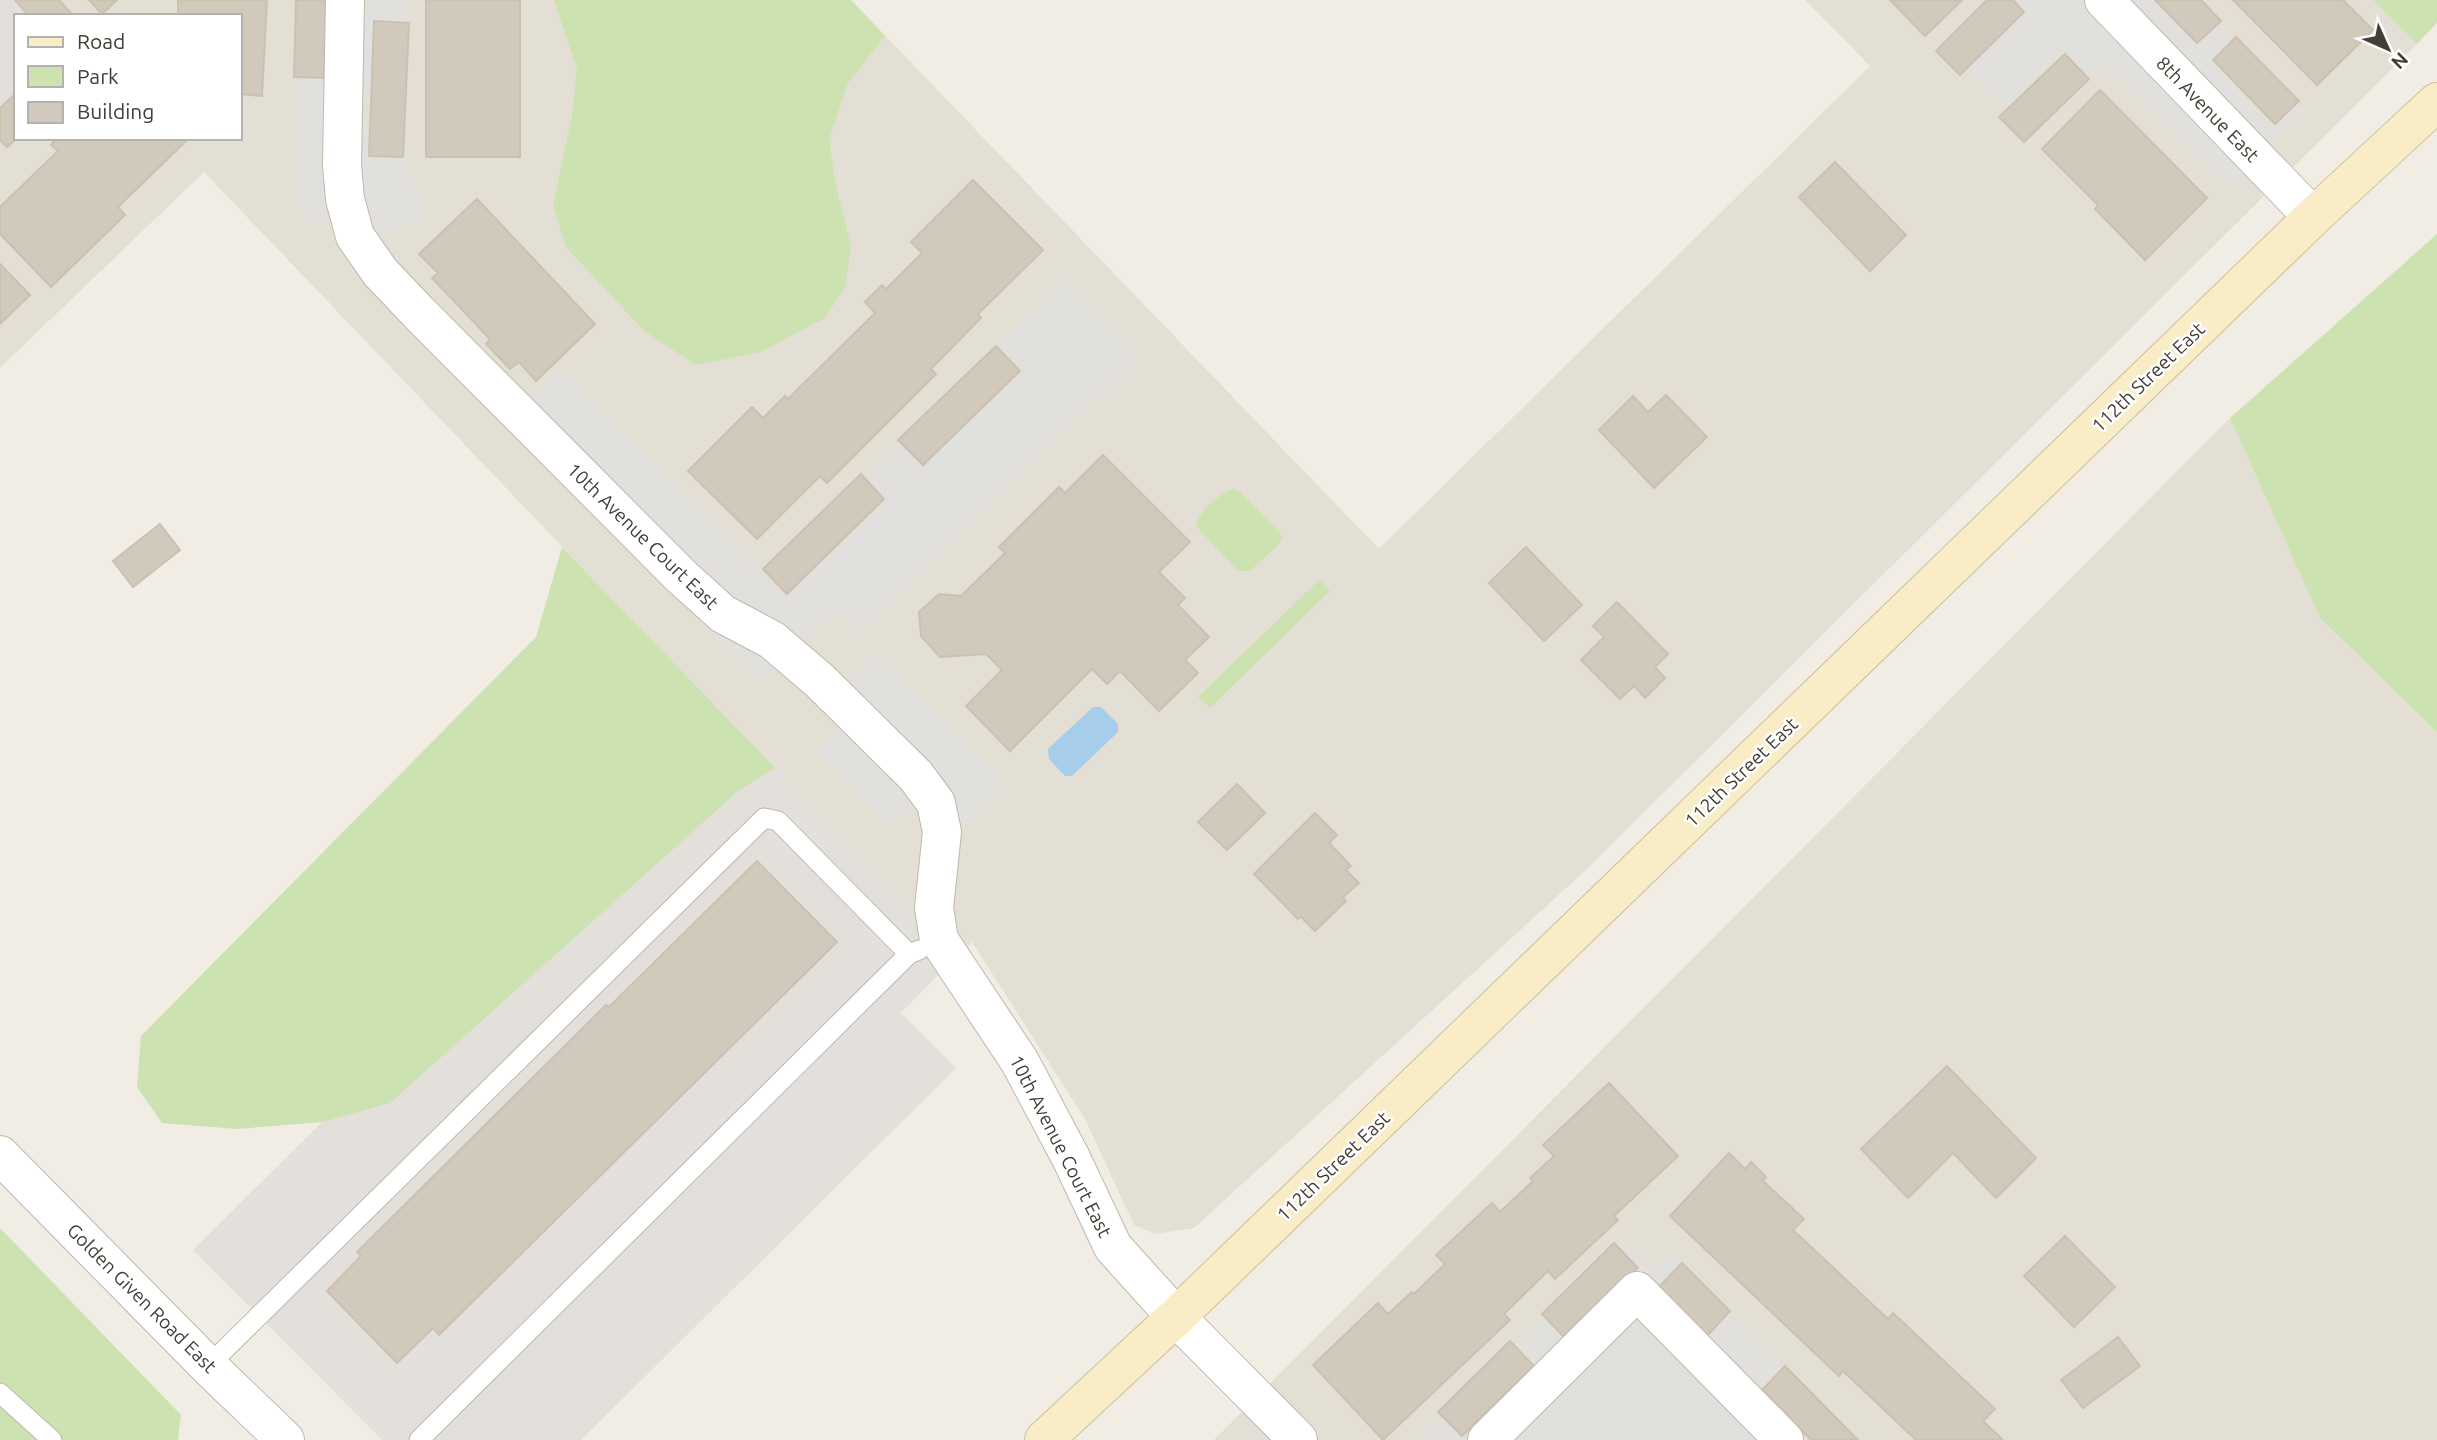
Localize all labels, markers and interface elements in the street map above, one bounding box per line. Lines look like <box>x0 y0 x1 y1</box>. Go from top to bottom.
legend <box>14 14 242 140</box>
north arrow <box>2353 14 2423 84</box>
text: Road <box>77 29 125 53</box>
text: N <box>2387 48 2413 74</box>
street label: 8th Avenue East <box>2152 52 2264 167</box>
text: Park <box>77 64 119 88</box>
text: Building <box>77 99 154 123</box>
street label: 112th Street East <box>2087 317 2209 436</box>
street label: 10th Avenue Court East <box>563 458 723 614</box>
street label: 112th Street East <box>1680 712 1802 831</box>
street label: 10th Avenue Court East <box>1006 1051 1117 1241</box>
street label: 112th Street East <box>1272 1106 1394 1225</box>
street label: Golden Given Road East <box>63 1219 222 1378</box>

